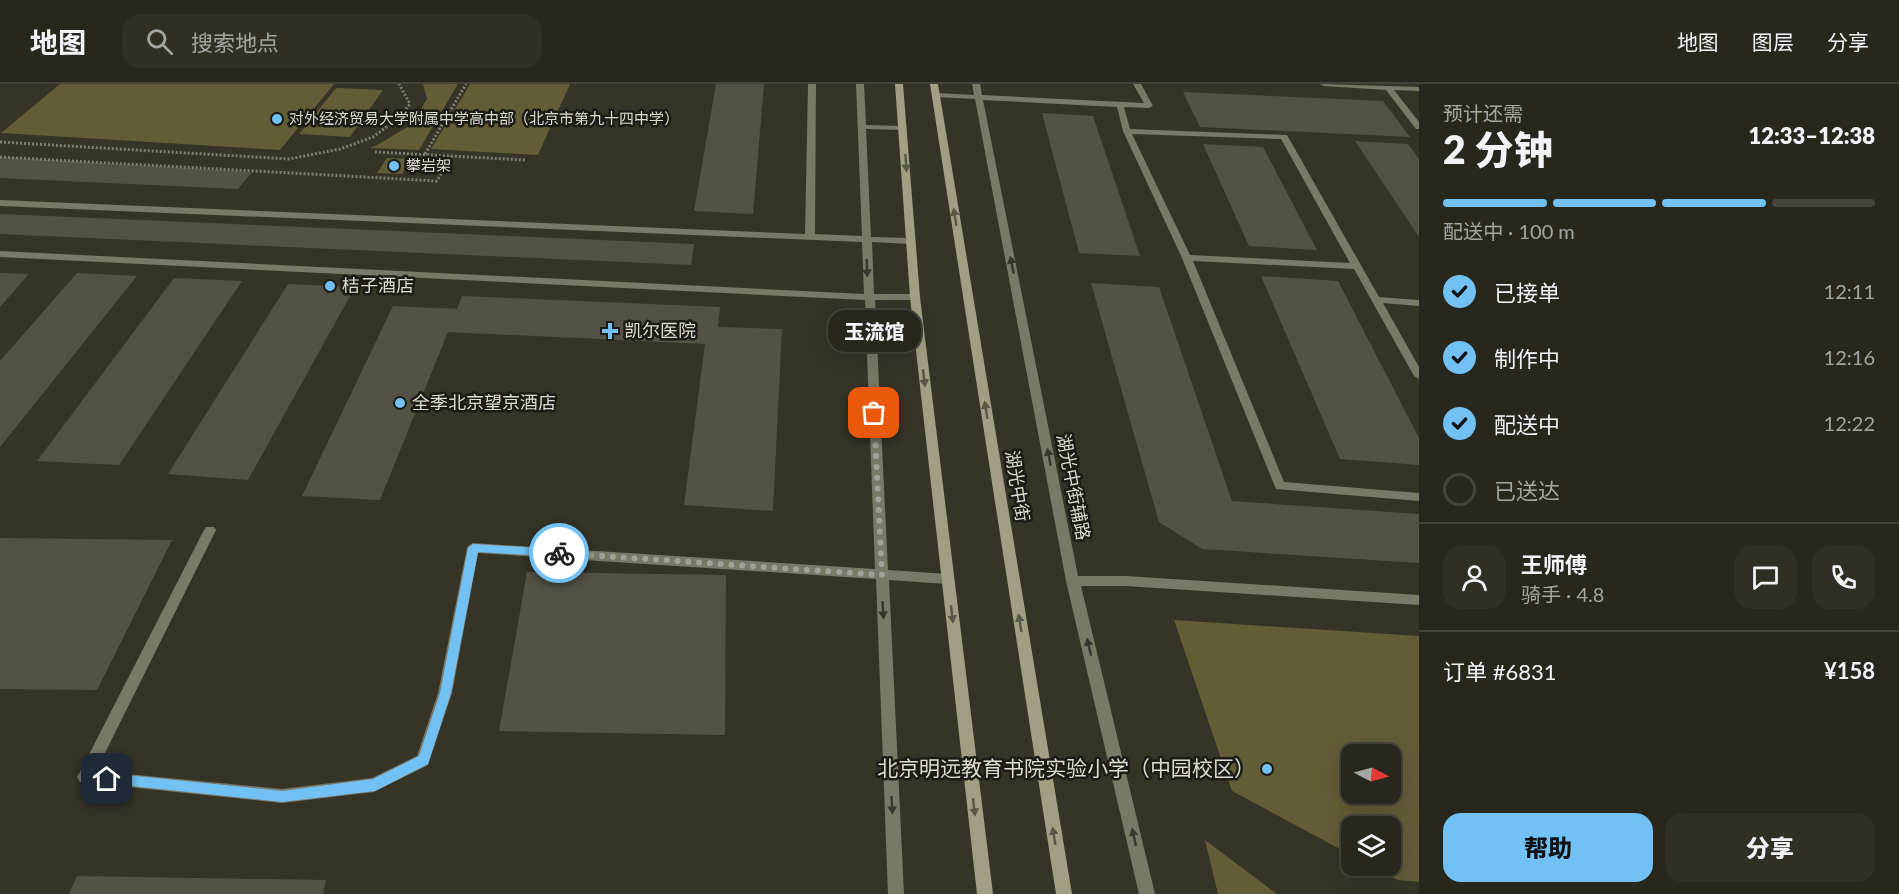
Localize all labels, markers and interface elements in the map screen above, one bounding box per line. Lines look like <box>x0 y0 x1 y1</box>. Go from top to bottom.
search box <box>122 14 542 68</box>
text: 地图 <box>30 25 86 59</box>
icon: search <box>143 25 176 58</box>
text: 搜索地点 <box>191 29 279 56</box>
text: 地图 <box>1677 29 1719 54</box>
text: 图层 <box>1752 29 1794 54</box>
text: 分享 <box>1827 29 1869 54</box>
text: 预计还需 <box>1443 101 1523 125</box>
place label: 对外经济贸易大学附属中学高中部（北京市第九十四中学） <box>289 109 679 127</box>
marker: 对外经济贸易大学附属中学高中部（北京市第九十四中学） <box>270 112 284 126</box>
text: 12:33–12:38 <box>1749 122 1875 149</box>
text: 2 分钟 <box>1443 126 1553 172</box>
one-way arrow <box>901 154 910 173</box>
place label: 攀岩架 <box>406 156 451 174</box>
marker: 攀岩架 <box>387 159 401 173</box>
one-way arrow <box>951 207 960 226</box>
text: 配送中 · 100 m <box>1443 219 1575 243</box>
one-way arrow <box>1007 255 1016 274</box>
one-way arrow <box>862 259 871 278</box>
place label: 桔子酒店 <box>342 274 414 296</box>
icon: check <box>1443 275 1476 308</box>
marker: 桔子酒店 <box>323 279 337 293</box>
text: 已接单 <box>1494 279 1560 306</box>
text: 12:11 <box>1824 279 1875 303</box>
callout: 玉流馆 <box>828 311 920 353</box>
place label: 凯尔医院 <box>624 319 696 341</box>
text: 玉流馆 <box>845 319 905 343</box>
marker: 凯尔医院 <box>601 322 619 340</box>
icon: check <box>1443 341 1476 374</box>
text: 制作中 <box>1494 345 1560 372</box>
text: 12:16 <box>1824 345 1875 369</box>
one-way arrow <box>919 369 929 388</box>
pin <box>848 387 899 438</box>
place label: 全季北京望京酒店 <box>412 391 556 413</box>
marker: 全季北京望京酒店 <box>393 396 407 410</box>
icon: bag <box>857 396 890 429</box>
one-way arrow <box>982 400 991 419</box>
icon: check <box>1443 407 1476 440</box>
text: 配送中 <box>1494 411 1560 438</box>
text: 12:22 <box>1824 411 1875 435</box>
street label: 湖光中街辅路 <box>1053 432 1095 542</box>
one-way arrow <box>1044 447 1053 466</box>
street label: 湖光中街 <box>1001 449 1034 523</box>
text: 已送达 <box>1494 477 1560 504</box>
courier <box>529 523 589 583</box>
icon: bike <box>543 537 576 570</box>
button: person <box>1443 546 1506 609</box>
button: chat <box>1734 546 1797 609</box>
button: phone <box>1812 546 1875 609</box>
text: 王师傅 <box>1521 551 1587 578</box>
text: 骑手 · 4.8 <box>1521 582 1604 606</box>
one-way arrow <box>879 600 888 619</box>
one-way arrow <box>947 604 957 623</box>
one-way arrow <box>1016 613 1025 632</box>
one-way arrow <box>1083 638 1093 657</box>
text: ¥158 <box>1824 657 1875 684</box>
text: 订单 #6831 <box>1443 658 1556 685</box>
north arrow <box>1341 744 1401 804</box>
map controls <box>1341 744 1401 876</box>
pin <box>81 753 132 804</box>
place label: 北京明远教育书院实验小学（中园校区） <box>877 755 1255 780</box>
icon: home <box>90 762 123 795</box>
marker: 北京明远教育书院实验小学（中园校区） <box>1260 762 1274 776</box>
one-way arrow <box>887 795 896 814</box>
one-way arrow <box>970 798 979 817</box>
button: 帮助 <box>1443 813 1653 882</box>
button: 分享 <box>1665 813 1875 882</box>
button: layers <box>1341 816 1401 876</box>
one-way arrow <box>1050 827 1059 846</box>
one-way arrow <box>1128 828 1138 846</box>

